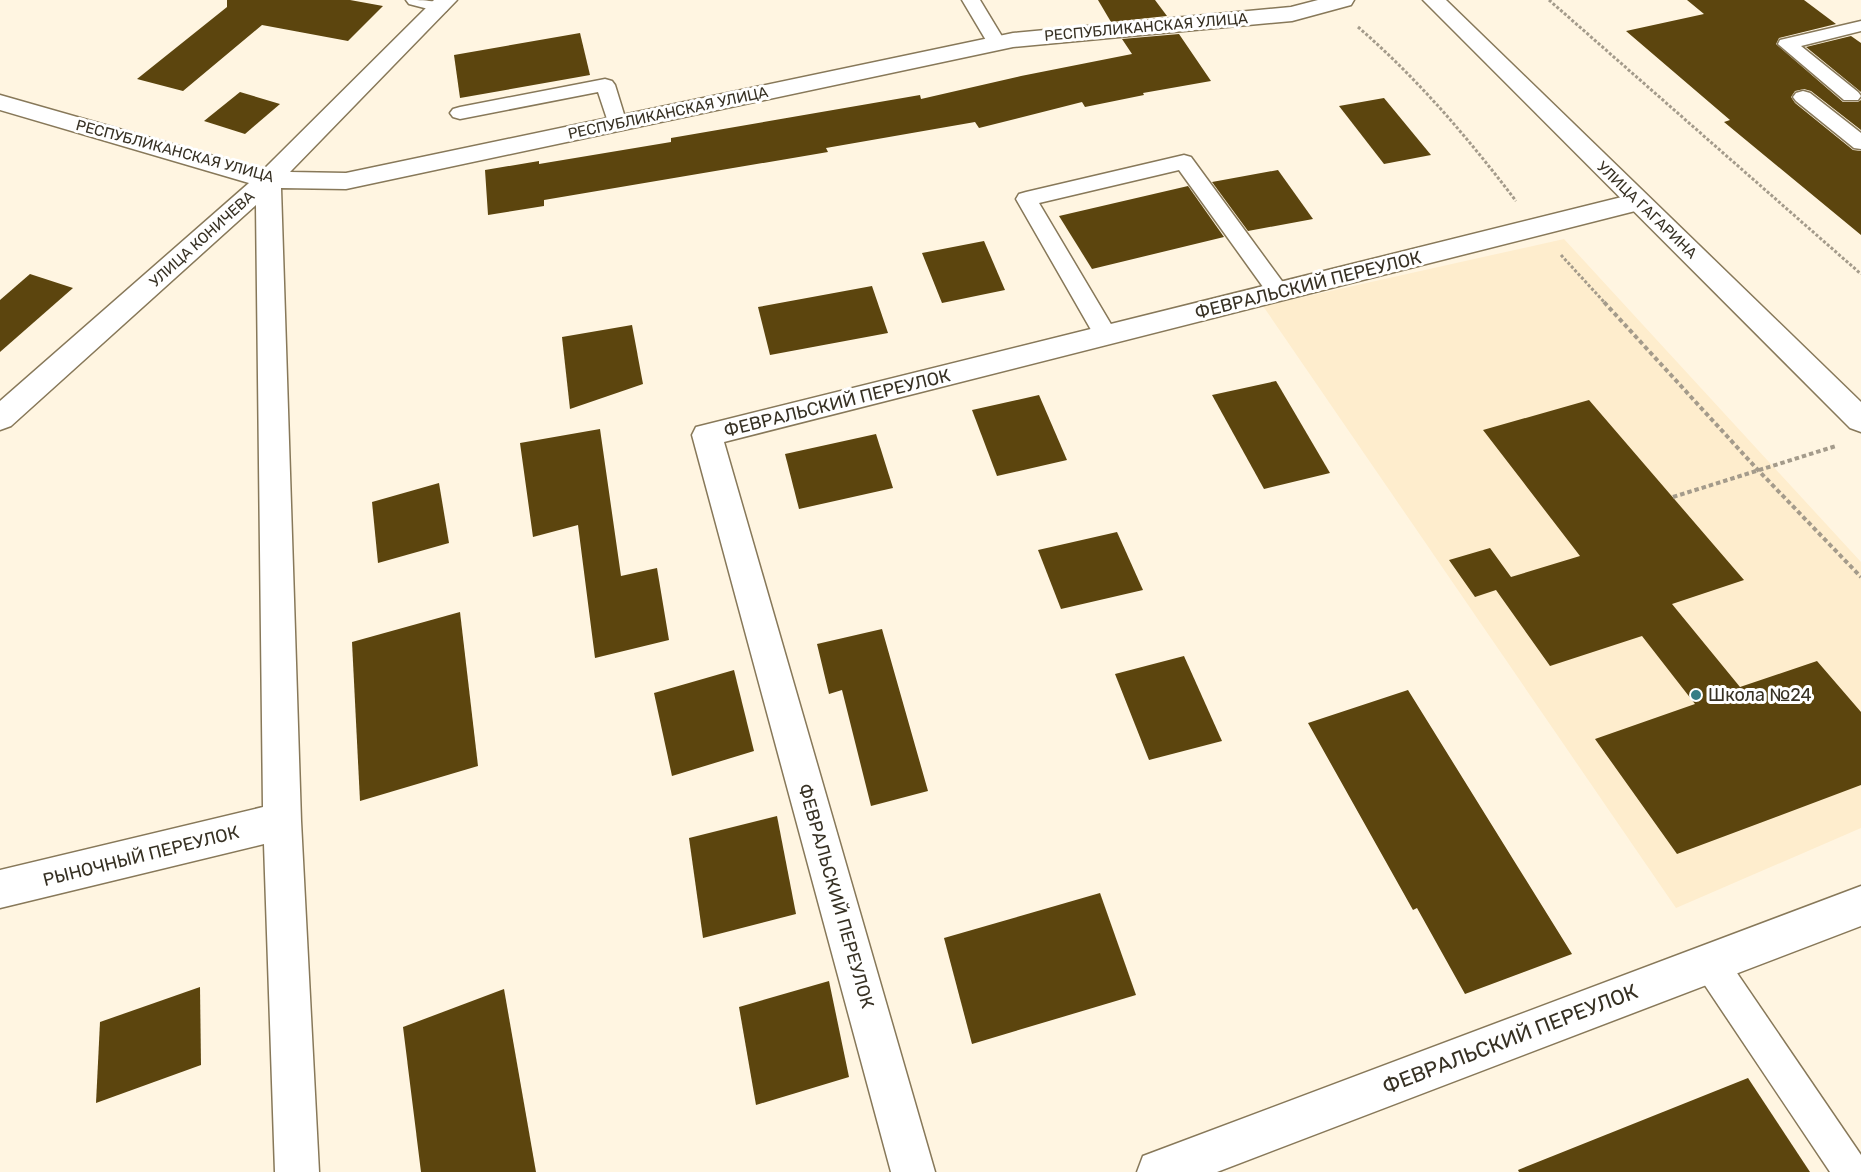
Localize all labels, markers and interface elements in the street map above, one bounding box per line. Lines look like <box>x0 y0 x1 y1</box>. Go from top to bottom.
street label: РЕСПУБЛИКАНСКАЯ УЛИЦА <box>1044 9 1248 45</box>
street label: РЕСПУБЛИКАНСКАЯ УЛИЦА <box>566 83 770 143</box>
street label: РЕСПУБЛИКАНСКАЯ УЛИЦА <box>74 116 276 186</box>
street label: УЛИЦА ГАГАРИНА <box>1593 158 1701 262</box>
street label: УЛИЦА КОНИЧЕВА <box>146 187 258 291</box>
street label: ФЕВРАЛЬСКИЙ ПЕРЕУЛОК <box>1192 246 1424 324</box>
street label: ФЕВРАЛЬСКИЙ ПЕРЕУЛОК <box>721 364 953 442</box>
place label: Школа №24 <box>1708 684 1812 706</box>
marker: Школа №24 <box>1689 688 1703 702</box>
street label: ФЕВРАЛЬСКИЙ ПЕРЕУЛОК <box>793 781 879 1011</box>
street label: РЫНОЧНЫЙ ПЕРЕУЛОК <box>41 821 241 891</box>
street label: ФЕВРАЛЬСКИЙ ПЕРЕУЛОК <box>1379 978 1641 1099</box>

